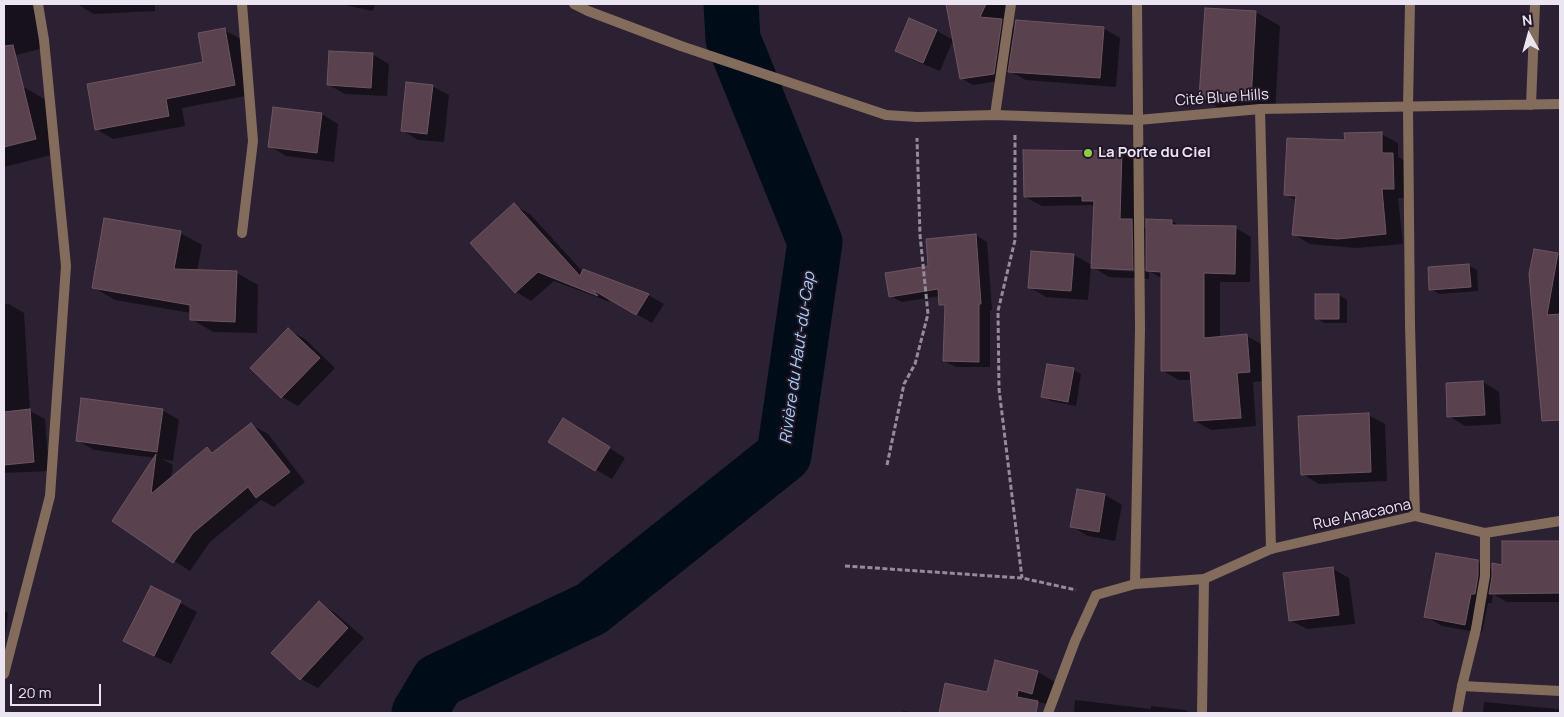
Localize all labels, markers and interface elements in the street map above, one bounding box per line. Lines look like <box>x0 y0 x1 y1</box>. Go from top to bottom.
north arrow <box>1504 10 1554 60</box>
text: N <box>1521 10 1533 30</box>
street label: Cité Blue Hills <box>1174 86 1270 110</box>
place label: La Porte du Ciel <box>1098 144 1211 162</box>
marker: La Porte du Ciel <box>1082 147 1094 159</box>
water label: Rivière du Haut-du-Cap <box>776 271 820 445</box>
street label: Rue Anacaona <box>1311 496 1413 534</box>
scale bar <box>12 674 104 706</box>
text: 20 m <box>18 682 51 703</box>

